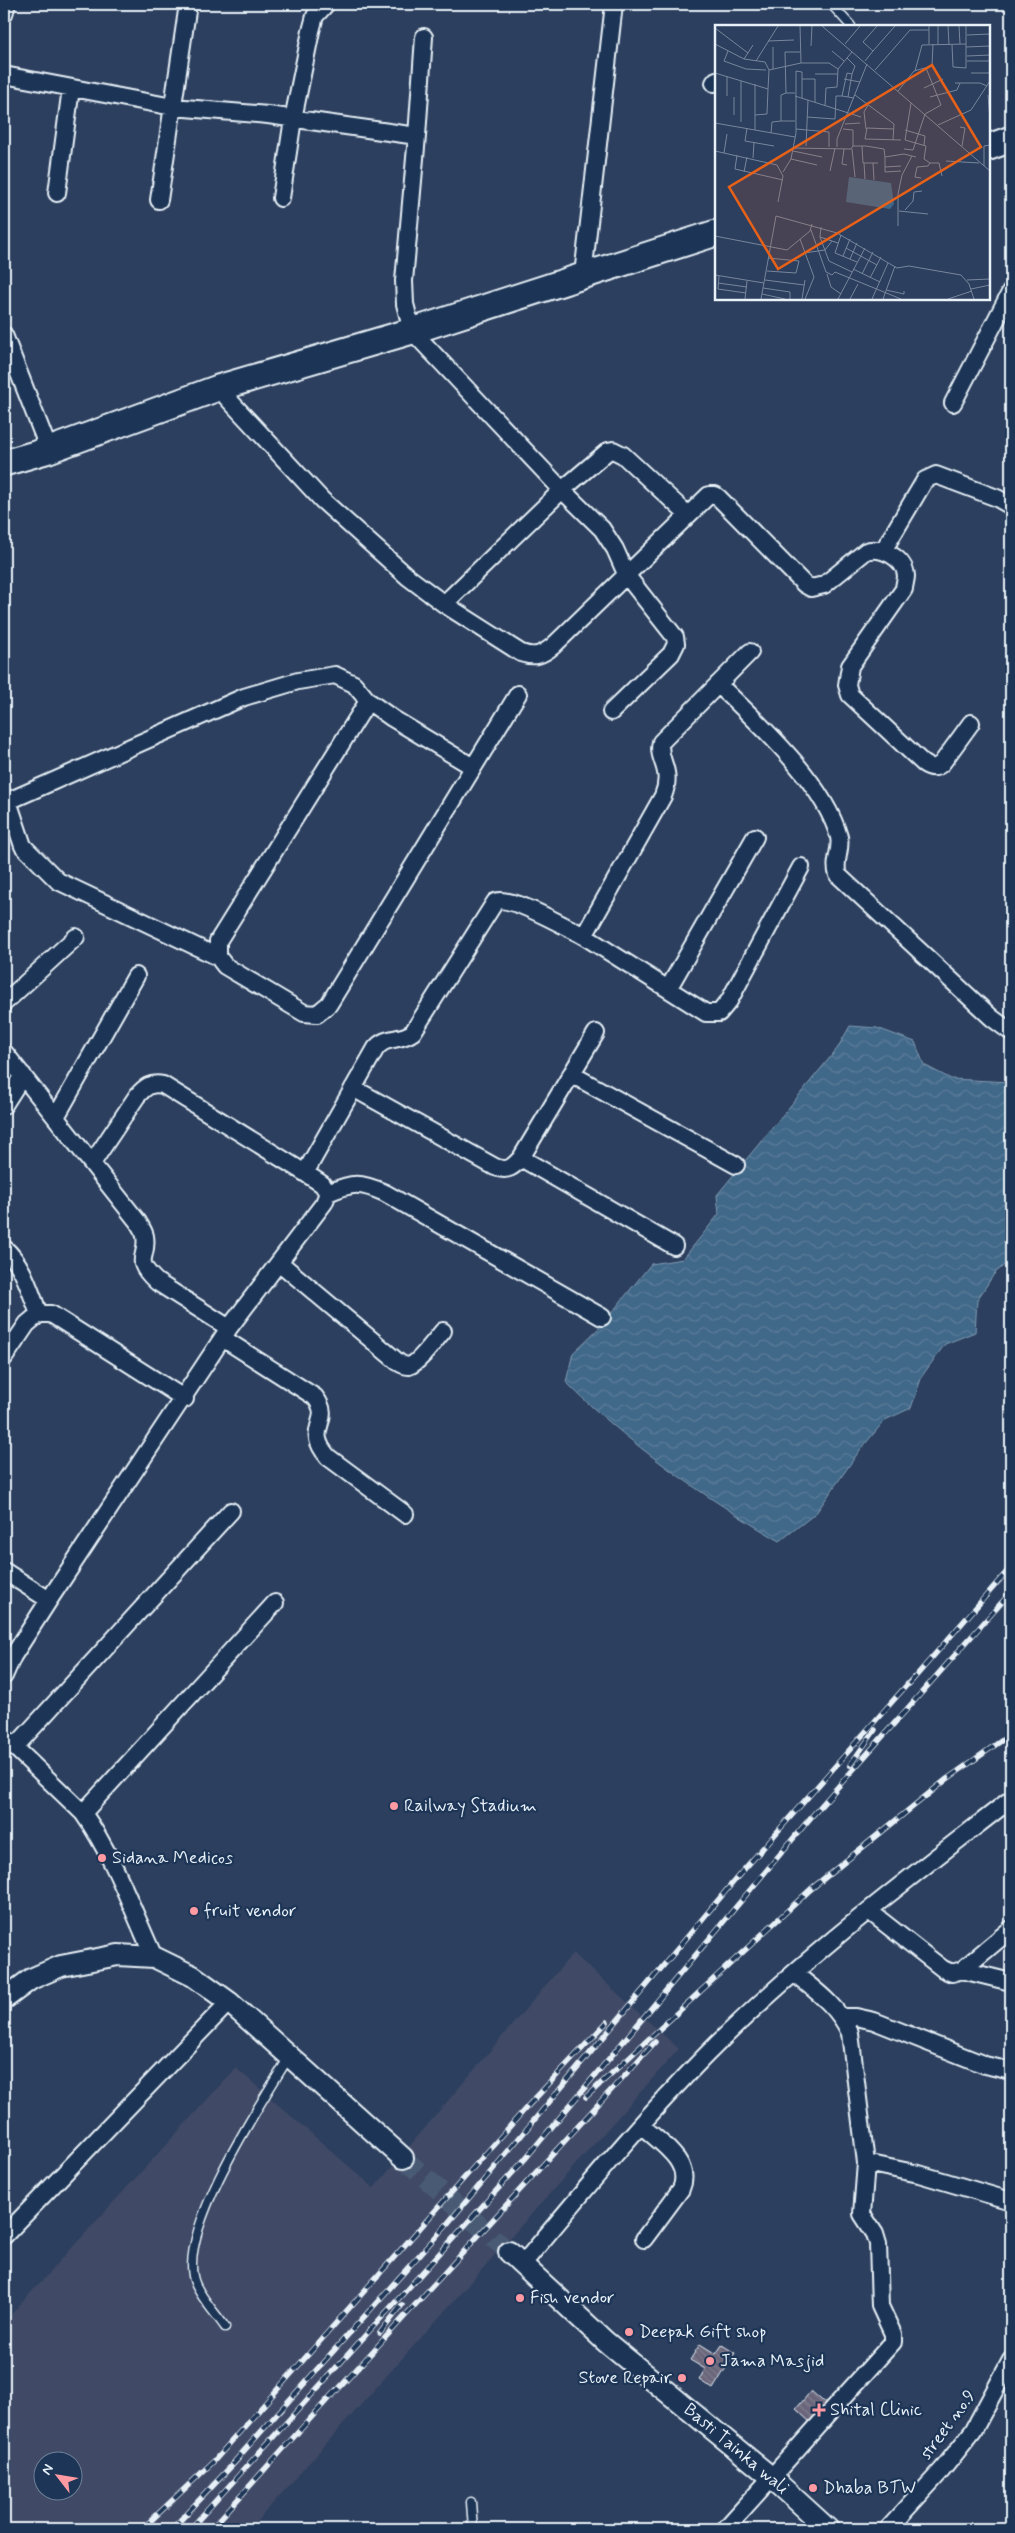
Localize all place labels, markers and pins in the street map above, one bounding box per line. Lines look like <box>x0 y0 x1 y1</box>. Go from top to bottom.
place label: Railway Stadium <box>404 1794 537 1818</box>
marker: Railway Stadium <box>388 1800 400 1812</box>
place label: Sidana Medicos <box>112 1846 233 1870</box>
marker: Sidana Medicos <box>96 1852 108 1864</box>
place label: fruit vendor <box>204 1899 297 1923</box>
marker: fruit vendor <box>188 1905 200 1917</box>
place label: Fish vendor <box>530 2286 615 2310</box>
marker: Fish vendor <box>514 2292 526 2304</box>
place label: Deepak Gift shop <box>639 2320 766 2344</box>
marker: Deepak Gift shop <box>623 2326 635 2338</box>
place label: Jama Masjid <box>720 2349 824 2373</box>
marker: Jama Masjid <box>704 2355 716 2367</box>
place label: Stove Repair <box>578 2366 673 2390</box>
marker: Stove Repair <box>676 2372 688 2384</box>
place label: Shital Clinic <box>830 2398 922 2422</box>
marker: Shital Clinic <box>812 2403 826 2417</box>
place label: Dhaba BTW <box>823 2476 916 2500</box>
marker: Dhaba BTW <box>807 2482 819 2494</box>

